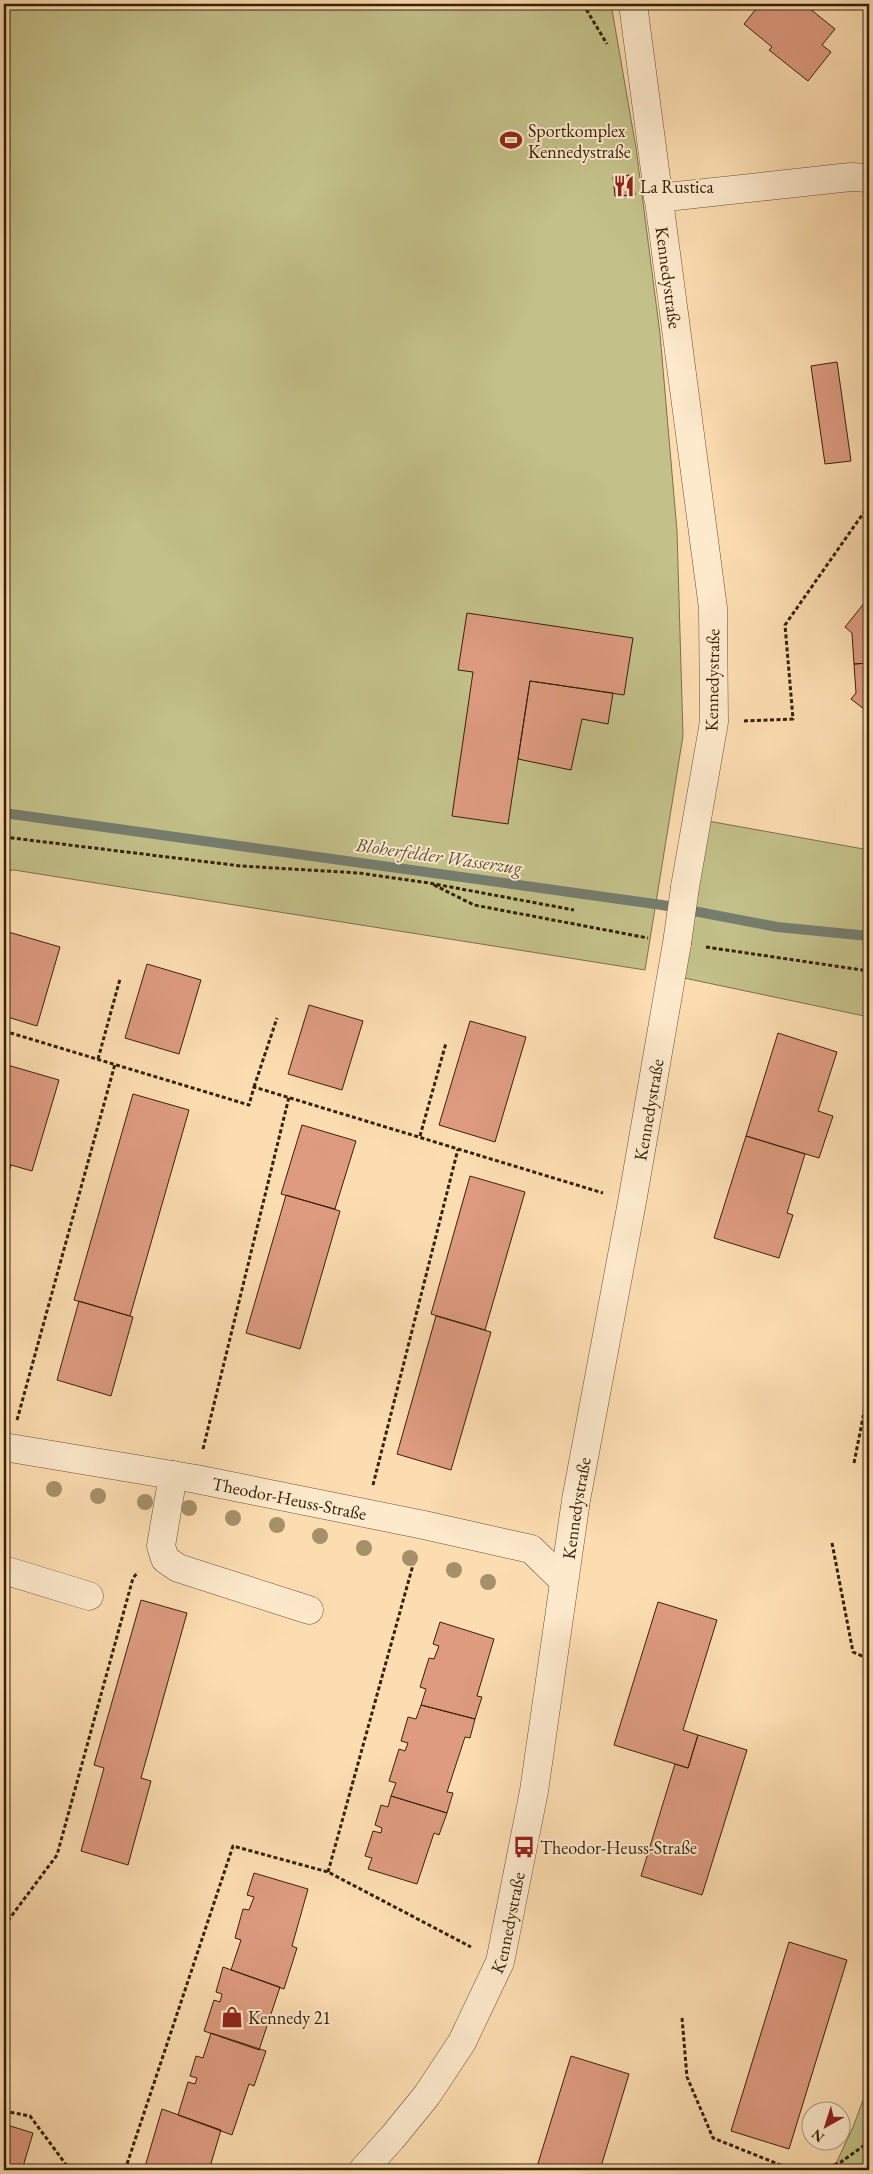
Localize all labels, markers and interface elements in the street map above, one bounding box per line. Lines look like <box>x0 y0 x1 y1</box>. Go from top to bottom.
place label: Sportkomplex Kennedystraße <box>528 119 631 163</box>
sports icon: Sportkomplex Kennedystraße <box>498 127 524 153</box>
restaurant icon: La Rustica <box>611 173 637 199</box>
place label: La Rustica <box>640 175 715 198</box>
street label: Kennedystraße <box>651 225 687 330</box>
street label: Kennedystraße <box>700 628 724 732</box>
water label: Bloherfelder Wasserzug <box>353 832 525 880</box>
street label: Kennedystraße <box>628 1057 668 1162</box>
street label: Kennedystraße <box>556 1455 595 1561</box>
street label: Theodor-Heuss-Straße <box>210 1471 369 1525</box>
bus stop icon: Theodor-Heuss-Straße <box>511 1834 537 1860</box>
place label: Theodor-Heuss-Straße <box>540 1836 697 1859</box>
street label: Kennedystraße <box>485 1870 529 1977</box>
shop icon: Kennedy 21 <box>219 2004 245 2030</box>
place label: Kennedy 21 <box>248 2006 331 2029</box>
north arrow <box>800 2102 850 2152</box>
text: N <box>807 2125 828 2147</box>

